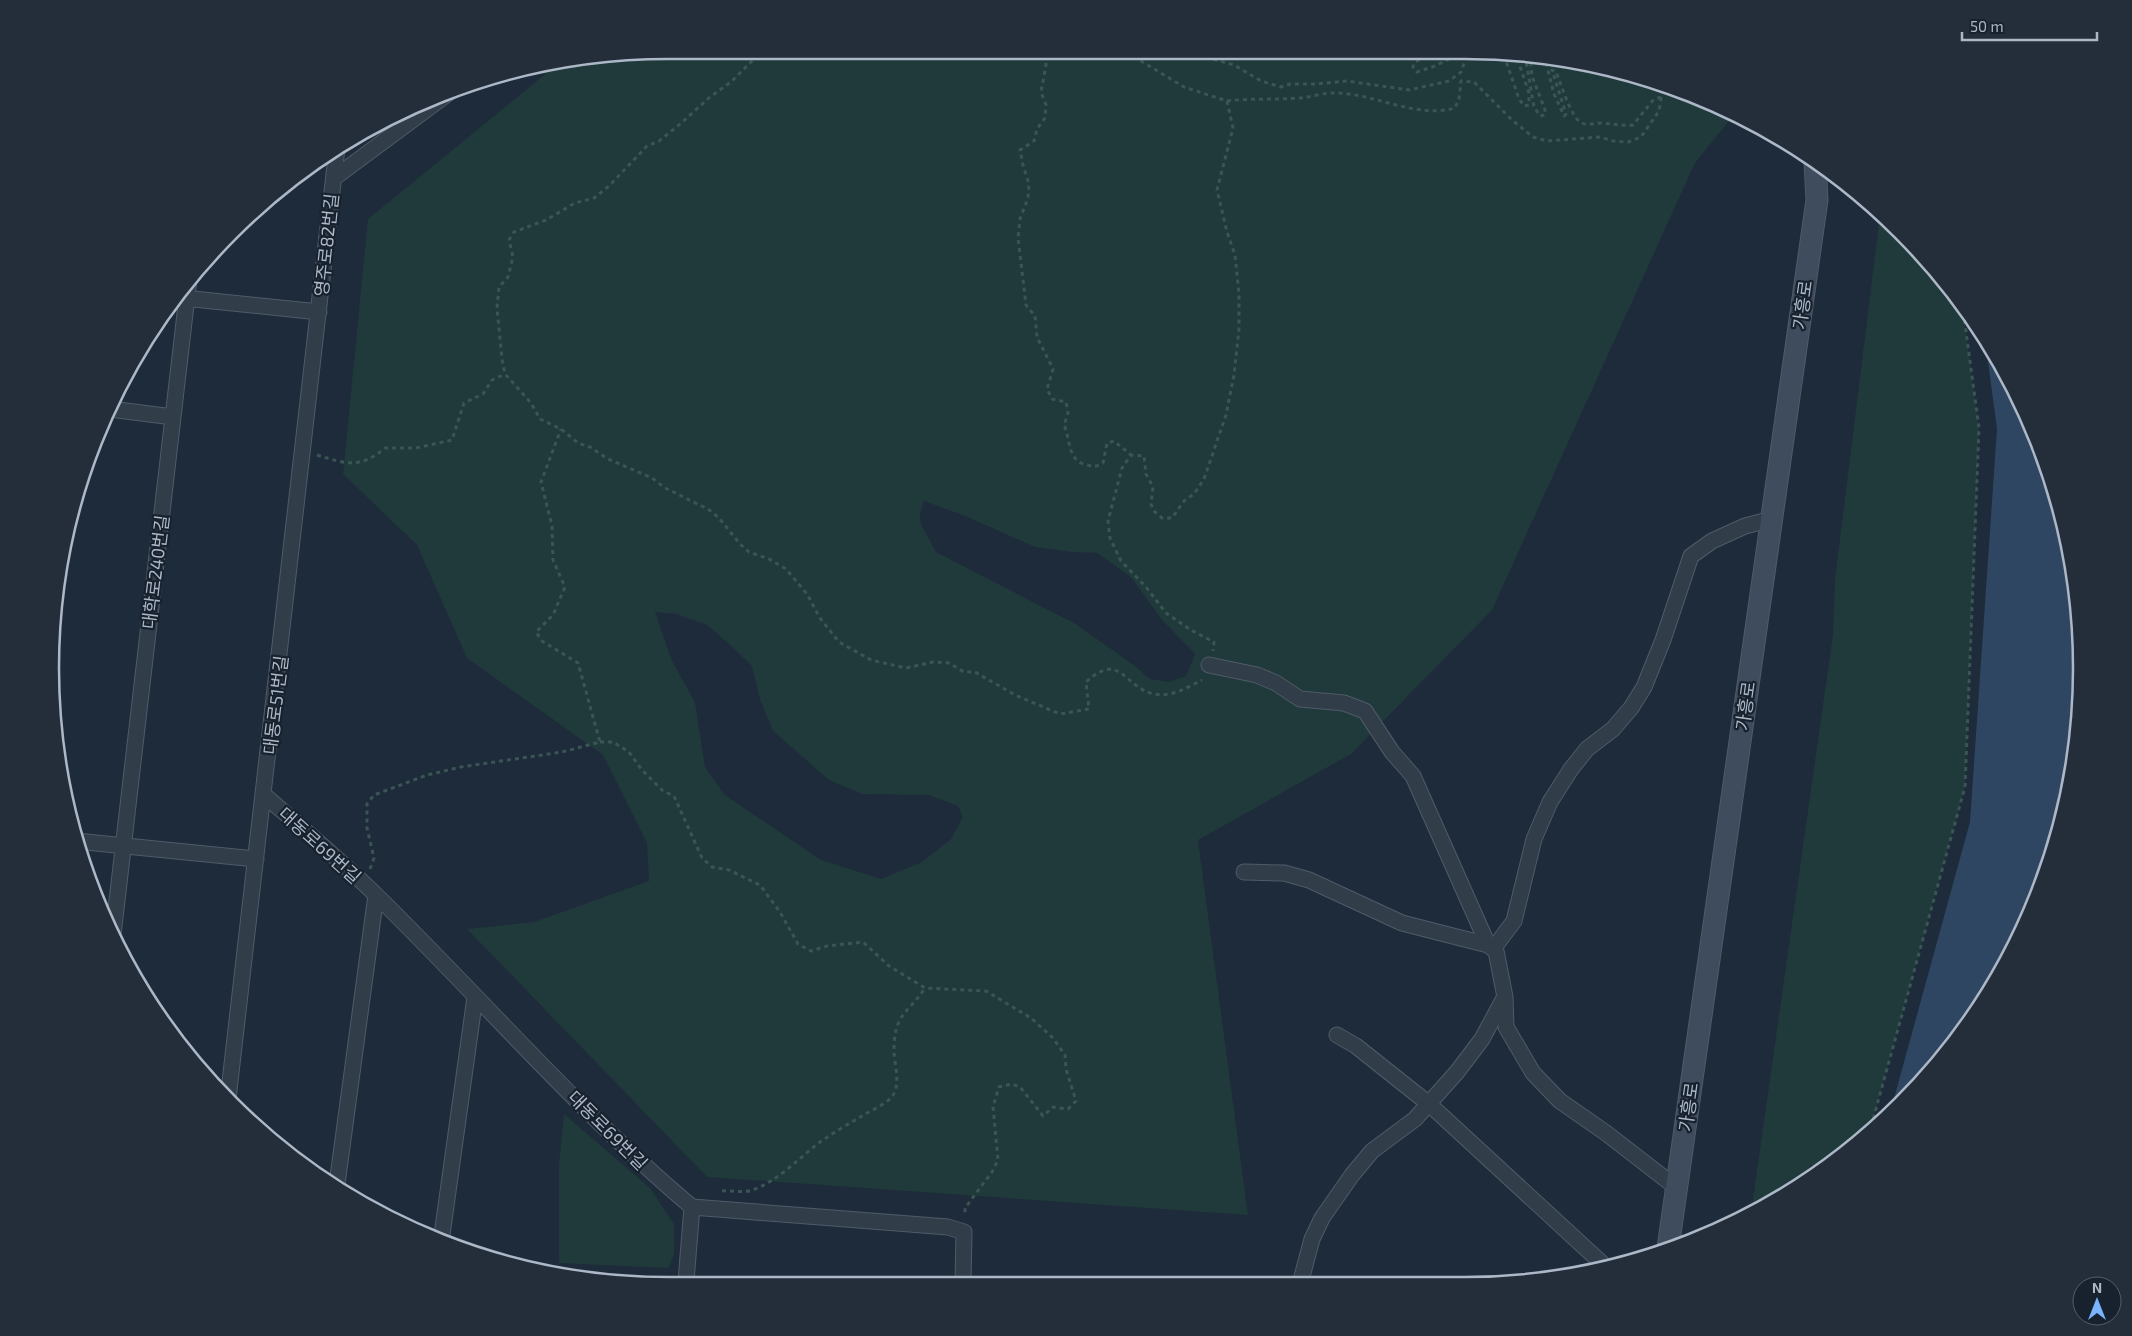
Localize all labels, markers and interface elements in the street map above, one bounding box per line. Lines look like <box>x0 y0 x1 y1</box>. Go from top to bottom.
scale bar <box>1962 10 2097 42</box>
text: 50 m <box>1970 17 2004 35</box>
street label: 영주로82번길 <box>310 192 342 298</box>
street label: 가흥로 <box>1788 279 1816 331</box>
street label: 대학로240번길 <box>137 514 173 630</box>
street label: 대동로51번길 <box>258 654 292 756</box>
street label: 가흥로 <box>1731 680 1759 732</box>
street label: 대동로69번길 <box>274 802 366 888</box>
street label: 가흥로 <box>1674 1081 1702 1133</box>
street label: 대동로69번길 <box>564 1086 652 1174</box>
north arrow <box>2072 1276 2122 1326</box>
text: N <box>2092 1279 2102 1296</box>

